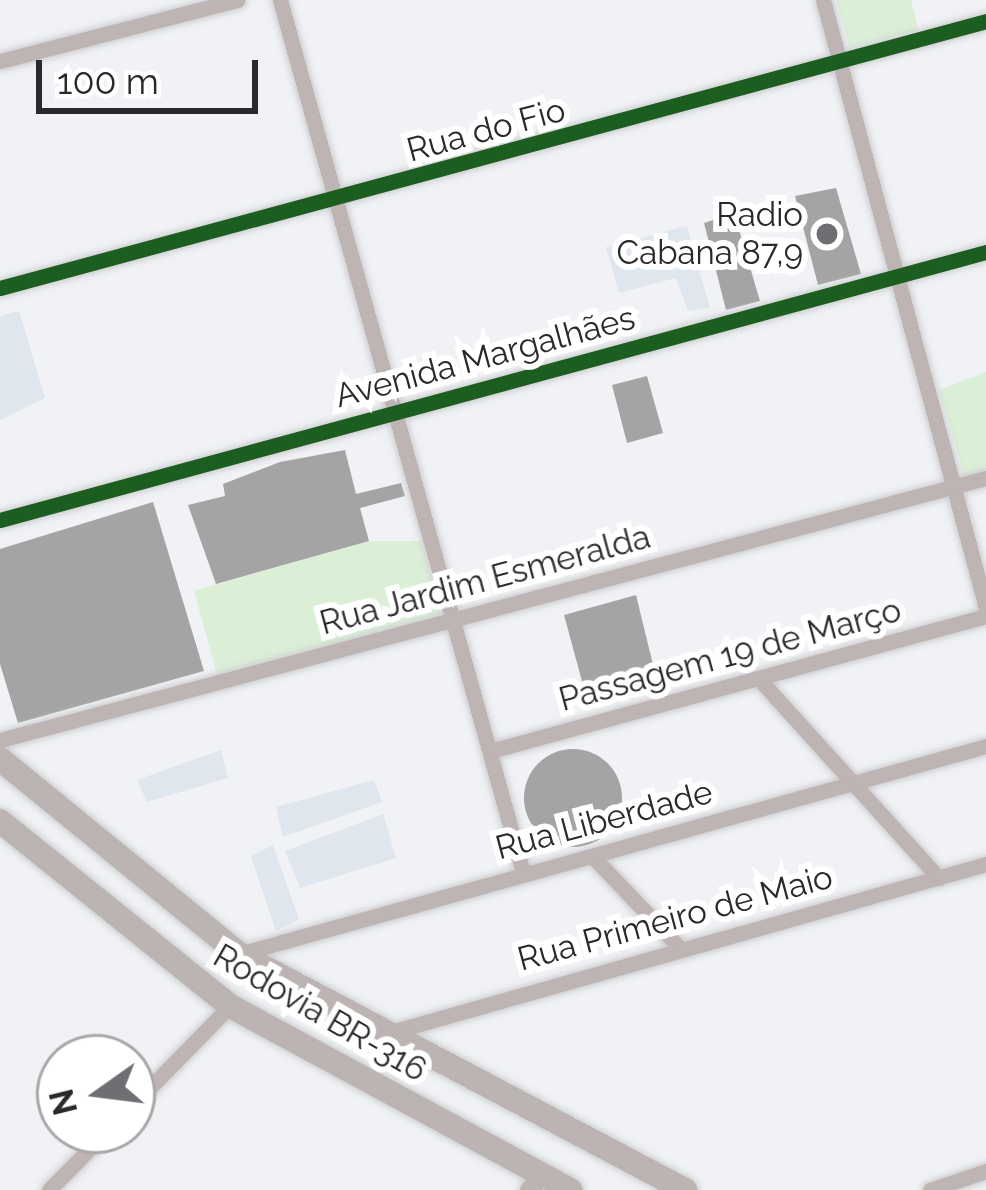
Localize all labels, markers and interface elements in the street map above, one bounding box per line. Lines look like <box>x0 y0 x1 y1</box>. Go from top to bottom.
scale bar <box>42 36 264 110</box>
text: 100 m <box>57 60 159 102</box>
street label: Rua do Fio <box>403 90 569 170</box>
place label: Radio Cabana 87,9 <box>617 195 803 273</box>
marker: Radio Cabana 87,9 <box>814 221 840 247</box>
street label: Avenida Margalhães <box>331 298 639 416</box>
street label: Rua Jardim Esmeralda <box>315 517 655 643</box>
street label: Passagem 19 de Março <box>555 590 905 720</box>
street label: Rua Liberdade <box>491 772 717 868</box>
street label: Rua Primeiro de Maio <box>513 857 837 979</box>
street label: Rodovia BR-316 <box>206 936 434 1090</box>
north arrow <box>36 1034 156 1154</box>
text: N <box>42 1085 85 1119</box>

